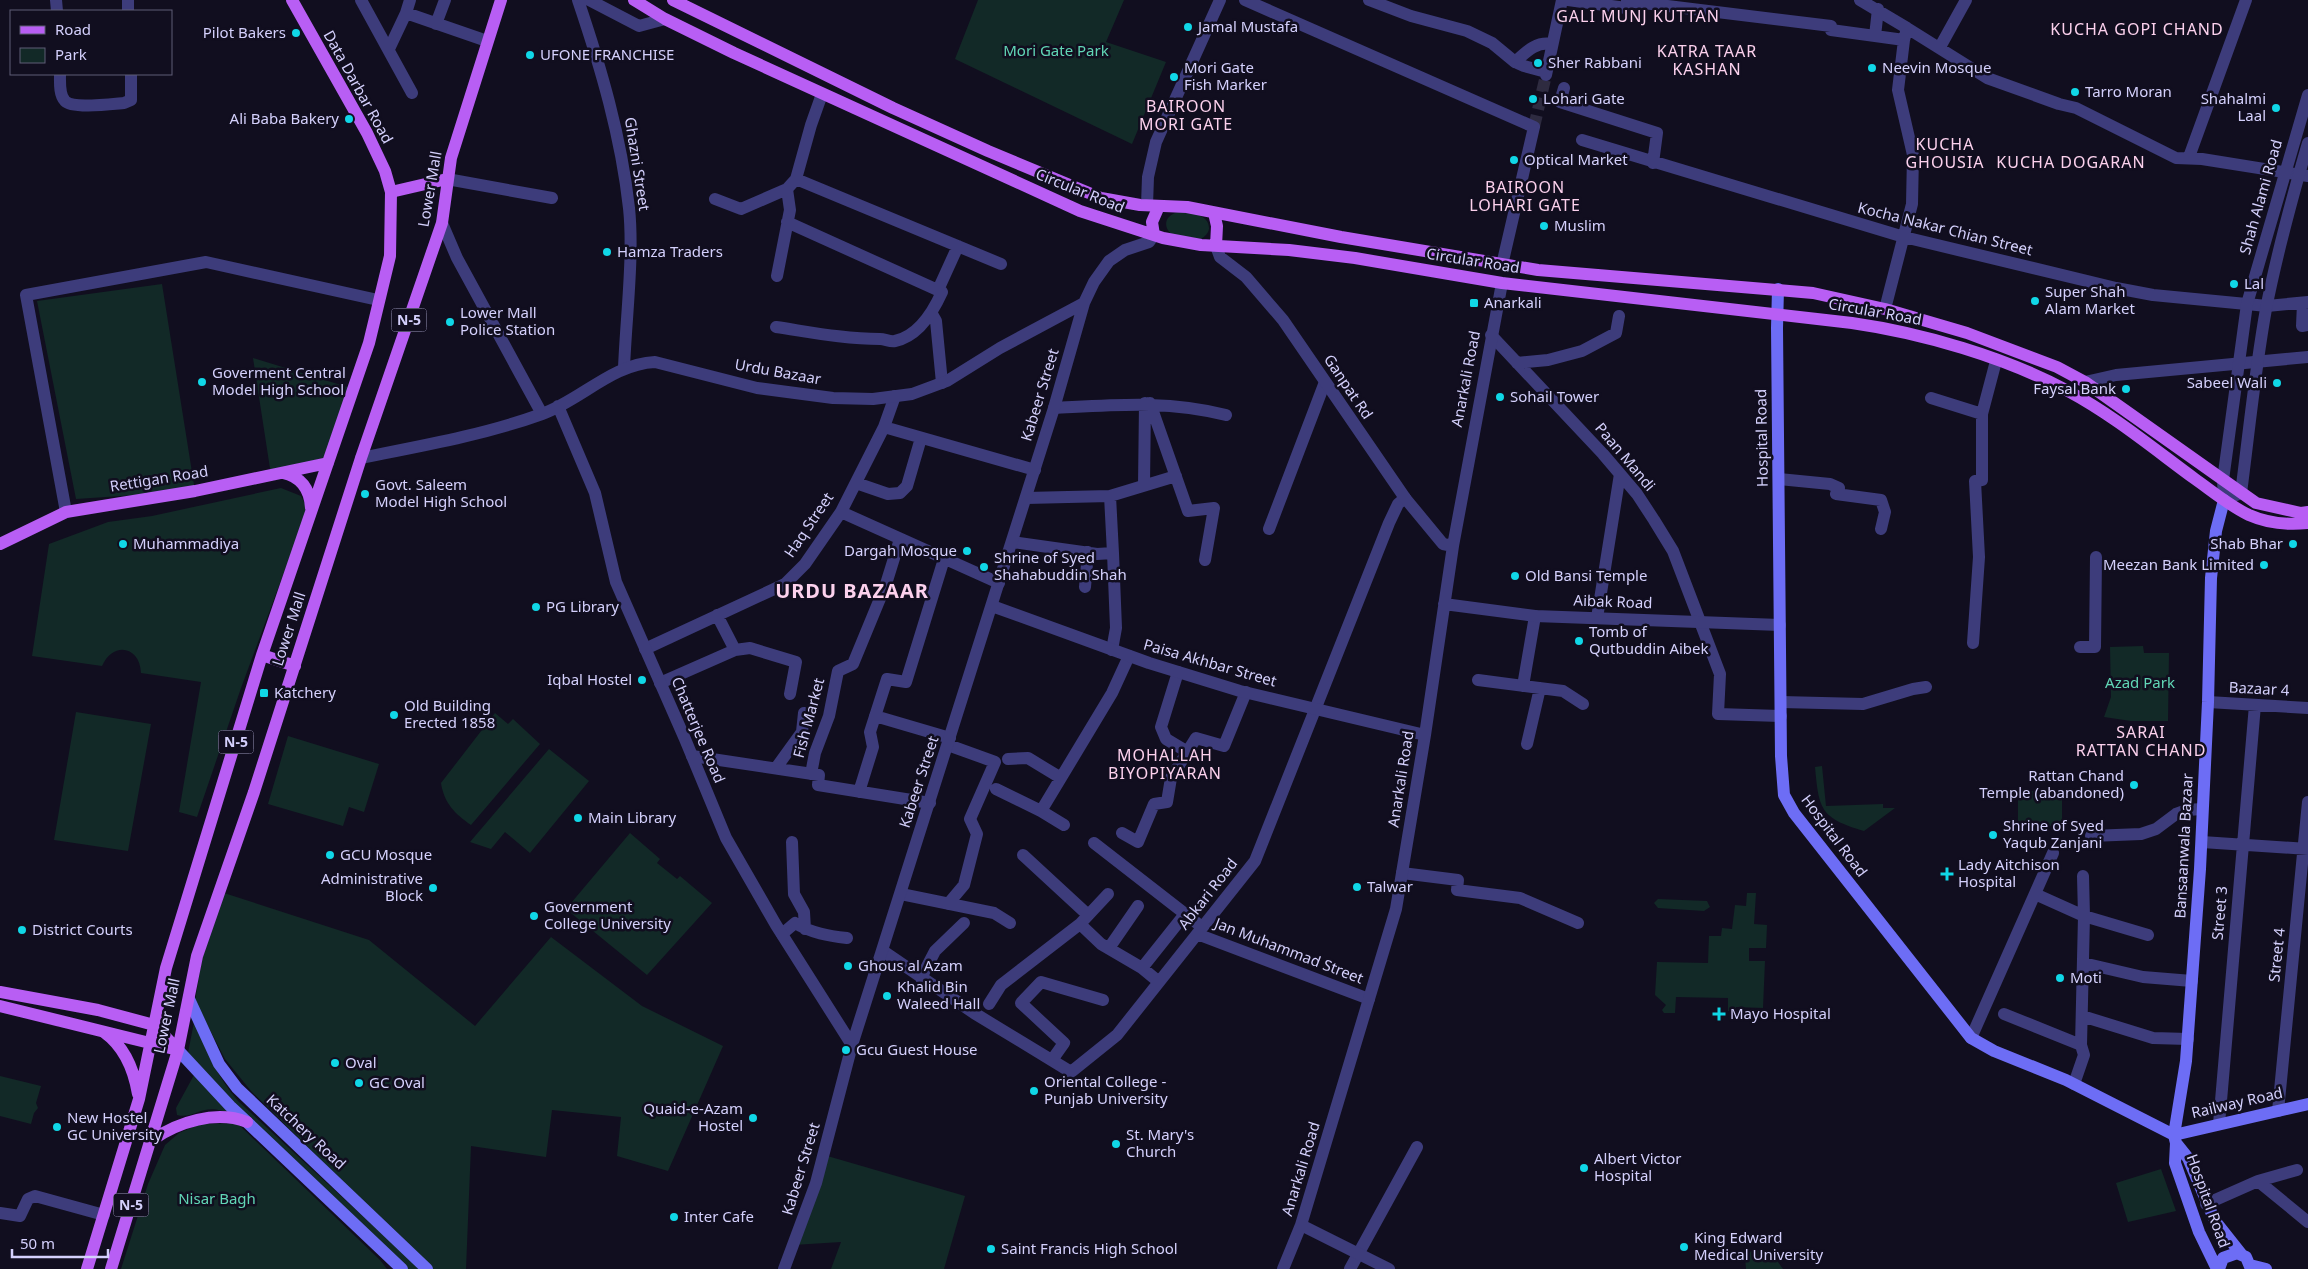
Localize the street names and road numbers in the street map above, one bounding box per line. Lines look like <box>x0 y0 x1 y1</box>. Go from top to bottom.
street label: Data Darbar Road <box>319 26 398 147</box>
street label: Ghazni Street <box>621 116 655 213</box>
street label: Shah Alami Road <box>2234 137 2286 257</box>
street label: Lower Mall <box>413 149 446 228</box>
street label: Circular Road <box>1033 163 1128 217</box>
street label: Kocha Nakar Chian Street <box>1856 197 2035 260</box>
street label: Circular Road <box>1425 243 1521 277</box>
street label: Circular Road <box>1827 293 1923 329</box>
road number: N-5 <box>392 308 426 332</box>
street label: Anarkali Road <box>1446 329 1484 429</box>
street label: Kabeer Street <box>1015 345 1063 443</box>
street label: Ganpat Rd <box>1320 350 1378 423</box>
street label: Urdu Bazaar <box>733 354 823 388</box>
street label: Hospital Road <box>1750 389 1772 487</box>
street label: Paan Mandi <box>1591 418 1660 495</box>
street label: Rettigan Road <box>108 460 209 496</box>
street label: Haq Street <box>779 487 838 561</box>
street label: Lower Mall <box>267 589 309 668</box>
street label: Aibak Road <box>1573 590 1653 612</box>
street label: Paisa Akhbar Street <box>1142 633 1280 691</box>
street label: Chatterjee Road <box>668 674 730 786</box>
street label: Fish Market <box>788 675 828 760</box>
street label: Bazaar 4 <box>2228 676 2290 700</box>
street label: Anarkali Road <box>1383 729 1418 829</box>
road number: N-5 <box>218 730 254 754</box>
street label: Kabeer Street <box>894 732 943 830</box>
street label: Bansaanwala Bazaar <box>2169 773 2197 919</box>
street label: Hospital Road <box>1797 790 1872 881</box>
street label: Abkari Road <box>1173 854 1241 933</box>
street label: Street 3 <box>2207 885 2231 941</box>
street label: Jan Muhammad Street <box>1210 912 1367 988</box>
street label: Street 4 <box>2263 926 2289 983</box>
street label: Lower Mall <box>148 976 184 1055</box>
street label: Railway Road <box>2189 1082 2284 1122</box>
street label: Katchery Road <box>263 1089 351 1173</box>
street label: Kabeer Street <box>776 1119 824 1217</box>
street label: Anarkali Road <box>1276 1119 1324 1218</box>
street label: Hospital Road <box>2183 1151 2235 1250</box>
road number: N-5 <box>114 1194 148 1216</box>

